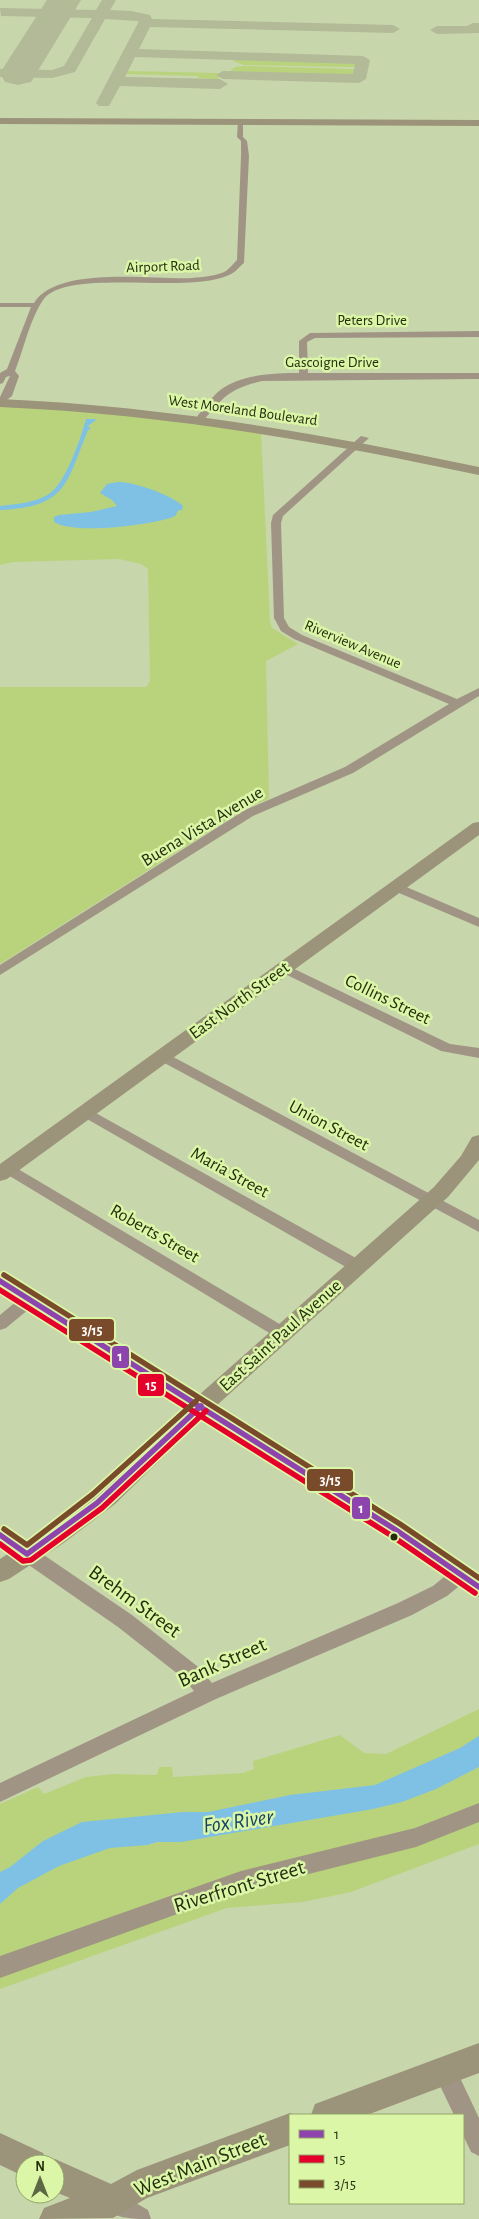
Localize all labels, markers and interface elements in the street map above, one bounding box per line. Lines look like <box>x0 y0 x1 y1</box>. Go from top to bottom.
street label: Airport Road <box>126 258 200 275</box>
street label: Peters Drive <box>337 313 407 328</box>
street label: Gascoigne Drive <box>285 355 379 370</box>
street label: West Moreland Boulevard <box>167 393 319 428</box>
street label: Riverview Avenue <box>302 617 403 672</box>
street label: Buena Vista Avenue <box>139 784 266 870</box>
street label: East North Street <box>186 958 293 1043</box>
street label: Collins Street <box>342 972 433 1028</box>
street label: Union Street <box>286 1097 372 1155</box>
street label: Maria Street <box>188 1144 272 1202</box>
street label: Roberts Street <box>107 1201 202 1267</box>
street label: East Saint Paul Avenue <box>216 1276 345 1395</box>
line badge: 3/15 <box>68 1318 115 1342</box>
text: 3/15 <box>81 1324 103 1338</box>
line badge: 1 <box>111 1345 130 1369</box>
text: 1 <box>117 1350 123 1364</box>
line badge: 15 <box>137 1373 165 1397</box>
text: 15 <box>145 1379 157 1393</box>
line badge: 3/15 <box>306 1468 354 1492</box>
text: 3/15 <box>319 1474 341 1488</box>
line badge: 1 <box>351 1496 371 1520</box>
text: 1 <box>358 1502 364 1516</box>
unlabelled marker <box>389 1532 399 1542</box>
street label: Brehm Street <box>85 1561 185 1642</box>
street label: Bank Street <box>175 1634 270 1691</box>
water label: Fox River <box>202 1805 275 1837</box>
street label: Riverfront Street <box>171 1857 307 1916</box>
legend <box>289 2114 464 2204</box>
text: 1 <box>334 2127 339 2142</box>
street label: West Main Street <box>131 2128 269 2200</box>
text: 15 <box>334 2152 345 2167</box>
north arrow <box>15 2154 65 2204</box>
text: N <box>35 2160 45 2174</box>
text: 3/15 <box>334 2177 356 2192</box>

